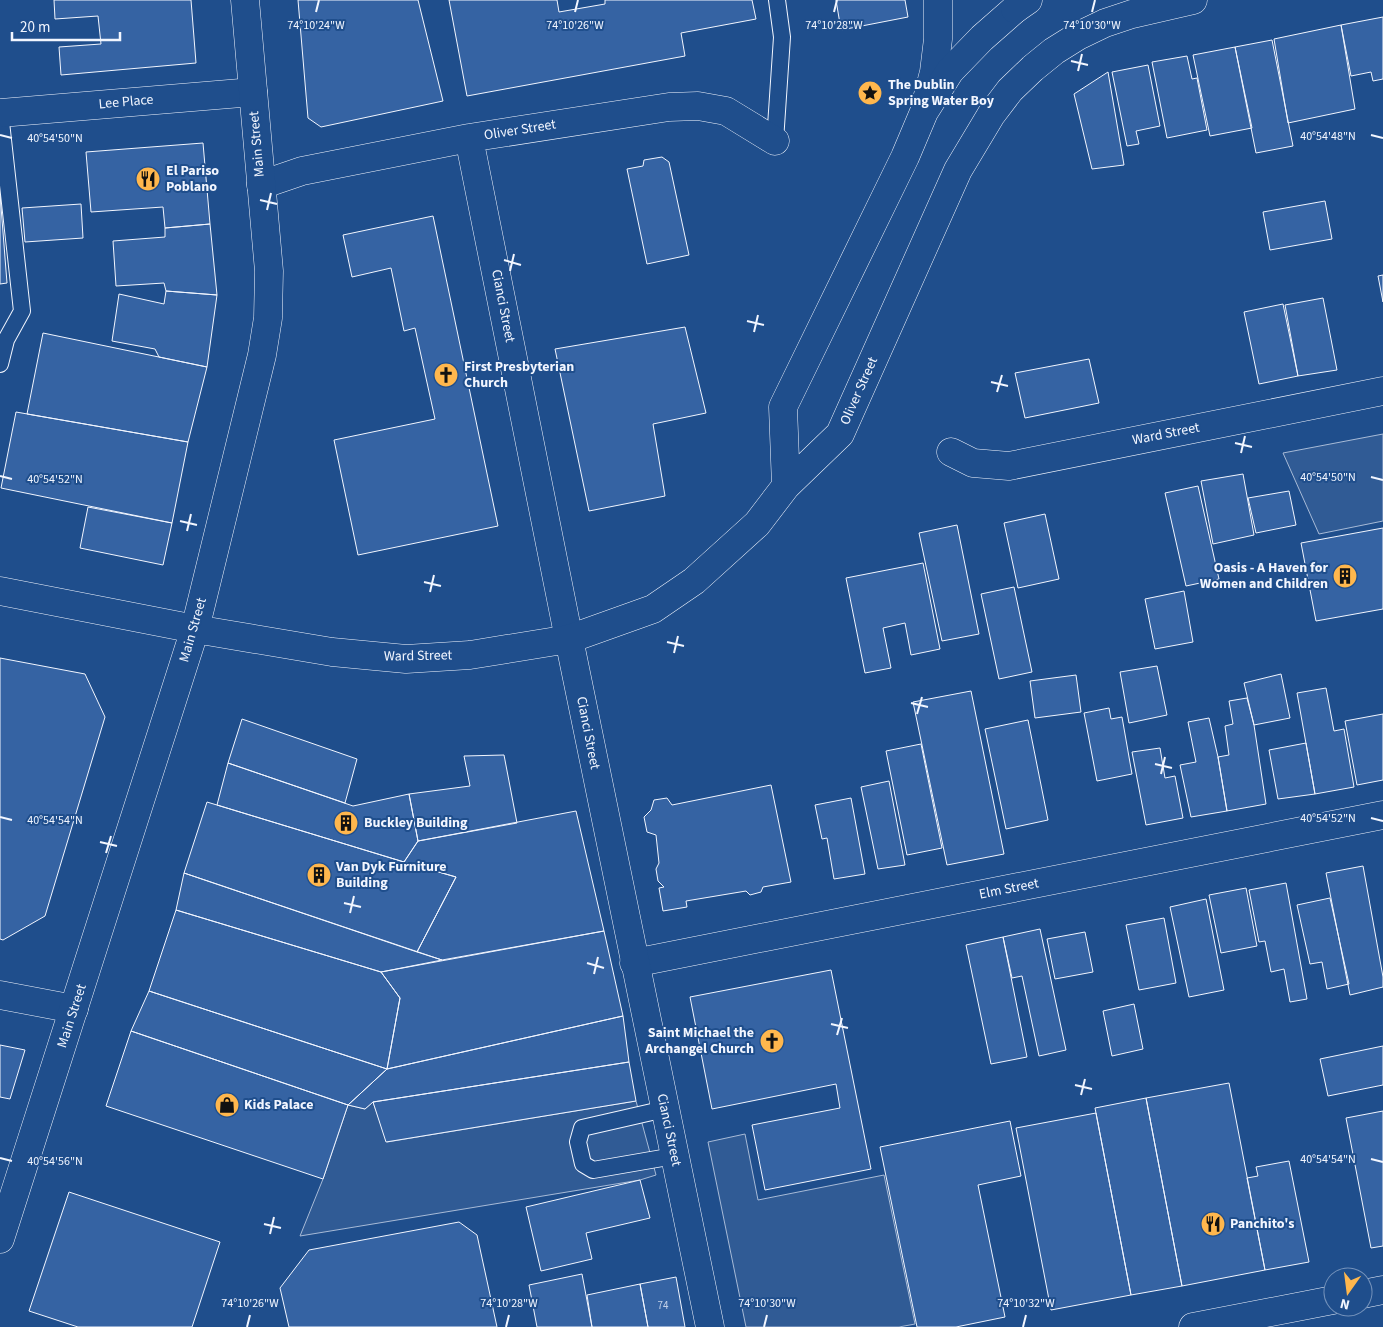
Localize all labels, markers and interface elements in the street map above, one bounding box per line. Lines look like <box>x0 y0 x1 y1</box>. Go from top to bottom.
scale bar <box>12 10 120 42</box>
text: 20 m <box>20 17 50 38</box>
text: 74°10'24"W <box>287 17 345 34</box>
text: 74°10'26"W <box>546 17 604 34</box>
text: 74°10'28"W <box>805 17 863 34</box>
text: 74°10'30"W <box>1063 17 1121 34</box>
place label: The Dublin Spring Water Boy <box>888 75 995 111</box>
place icon: The Dublin Spring Water Boy <box>857 80 883 106</box>
street label: Lee Place <box>98 90 154 114</box>
street label: Main Street <box>244 110 270 178</box>
street label: Oliver Street <box>483 114 558 146</box>
text: 40°54'48"N <box>1300 128 1356 145</box>
text: 40°54'50"N <box>27 130 83 147</box>
place label: El Pariso Poblano <box>166 161 219 197</box>
restaurant icon: El Pariso Poblano <box>135 166 161 192</box>
street label: Cianci Street <box>486 268 520 344</box>
street label: Oliver Street <box>835 354 883 428</box>
place label: First Presbyterian Church <box>464 357 574 393</box>
church icon: First Presbyterian Church <box>433 362 459 388</box>
street label: Ward Street <box>1131 418 1202 450</box>
text: 40°54'50"N <box>1300 469 1356 486</box>
text: 40°54'52"N <box>27 471 83 488</box>
place label: Oasis - A Haven for Women and Children <box>1200 558 1328 594</box>
building icon: Oasis - A Haven for Women and Children <box>1332 563 1358 589</box>
street label: Main Street <box>174 595 212 665</box>
street label: Ward Street <box>384 645 453 667</box>
street label: Cianci Street <box>571 695 605 771</box>
building icon: Buckley Building <box>333 810 359 836</box>
text: 40°54'52"N <box>1300 810 1356 827</box>
text: 40°54'54"N <box>27 812 83 829</box>
place label: Buckley Building <box>364 813 468 833</box>
place label: Van Dyk Furniture Building <box>335 857 447 893</box>
building icon: Van Dyk Furniture Building <box>306 862 332 888</box>
street label: Elm Street <box>977 873 1041 905</box>
street label: Main Street <box>52 981 92 1051</box>
place label: Saint Michael the Archangel Church <box>644 1023 754 1059</box>
church icon: Saint Michael the Archangel Church <box>759 1028 785 1054</box>
shop icon: Kids Palace <box>214 1092 240 1118</box>
street label: Cianci Street <box>652 1092 687 1168</box>
place label: Kids Palace <box>244 1095 314 1115</box>
text: 40°54'54"N <box>1300 1151 1356 1168</box>
text: 40°54'56"N <box>27 1153 83 1170</box>
restaurant icon: Panchito's <box>1200 1211 1226 1237</box>
place label: Panchito's <box>1230 1214 1294 1234</box>
north arrow <box>1323 1267 1373 1317</box>
text: N <box>1338 1293 1352 1314</box>
text: 74°10'26"W <box>221 1295 279 1312</box>
text: 74°10'28"W <box>480 1295 538 1312</box>
text: 74°10'30"W <box>738 1295 796 1312</box>
text: 74°10'32"W <box>997 1295 1055 1312</box>
house number: 74 <box>658 1298 669 1313</box>

